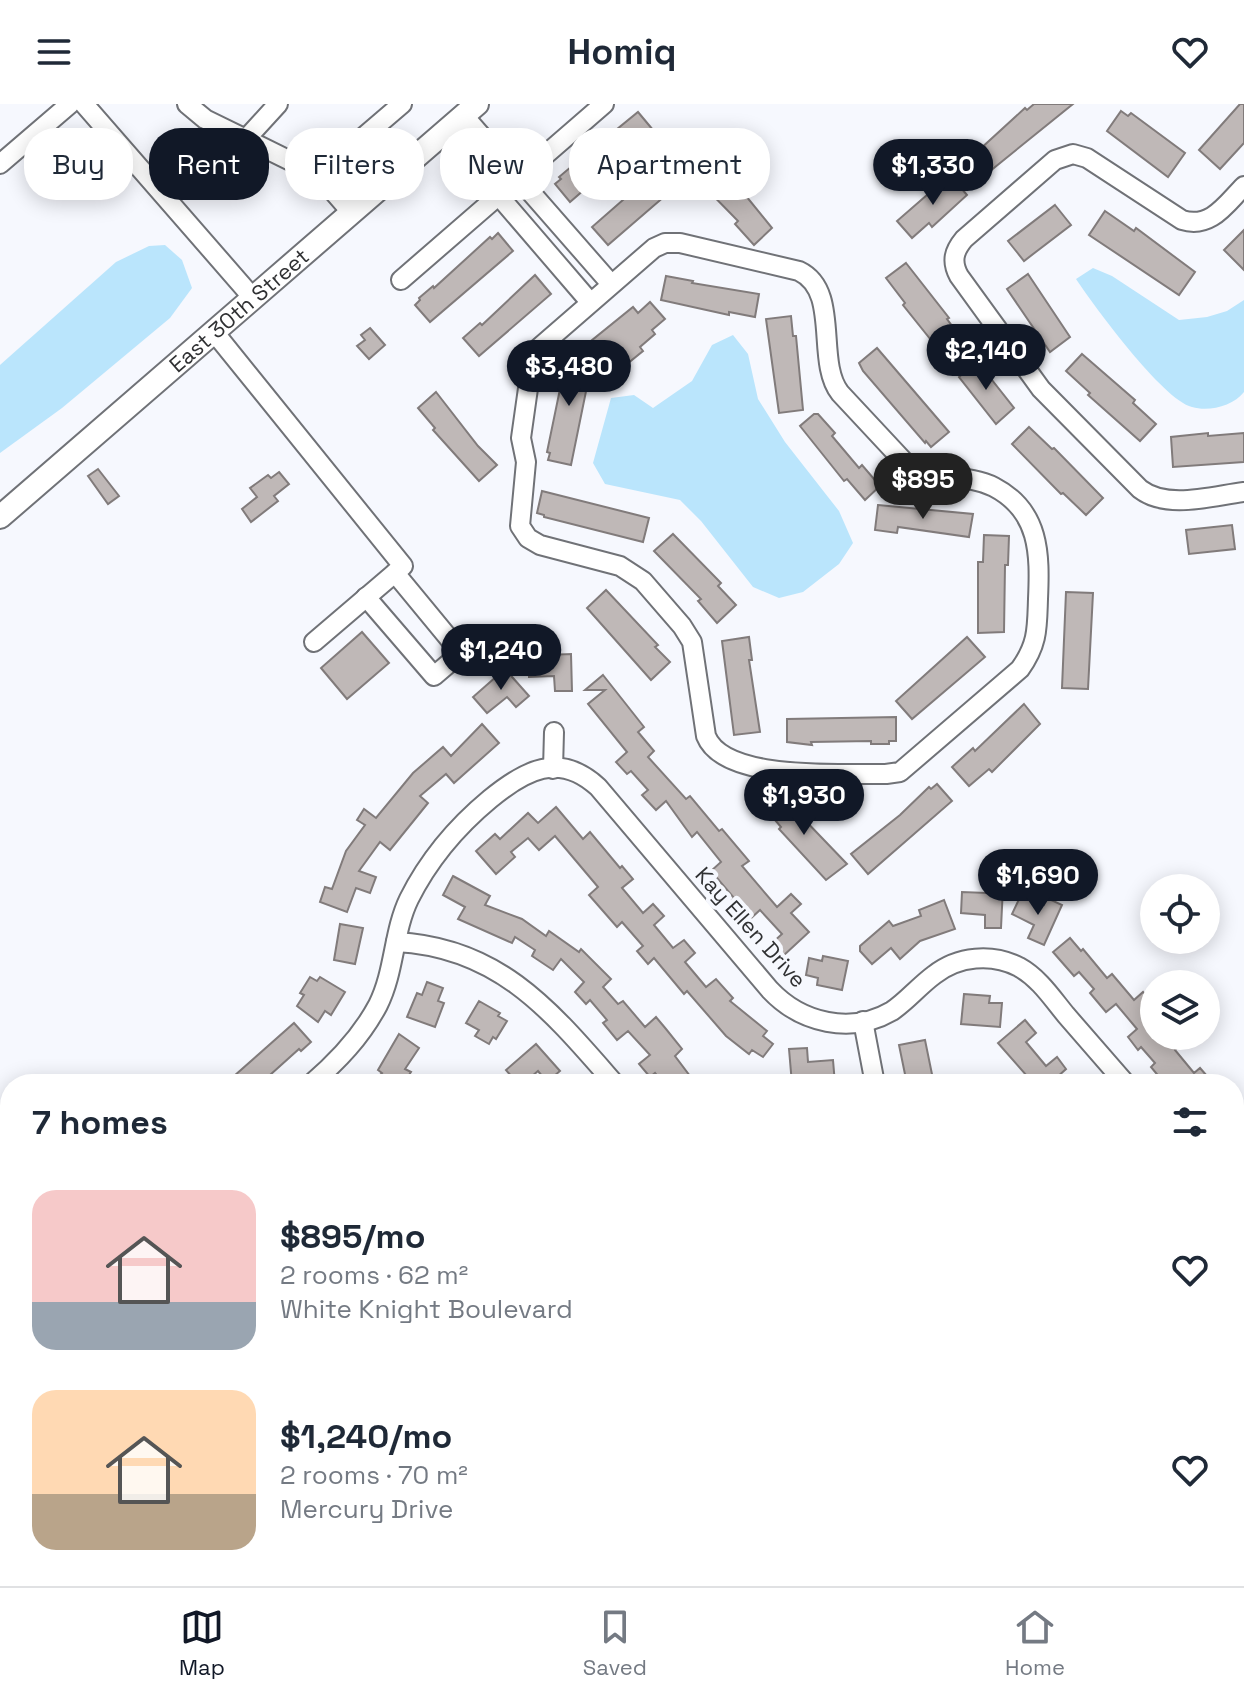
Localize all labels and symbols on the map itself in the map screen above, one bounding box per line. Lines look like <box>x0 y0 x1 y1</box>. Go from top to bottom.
pin: $1,330 <box>868 139 998 207</box>
street label: East 30th Street <box>163 242 315 378</box>
pin: $2,140 <box>921 324 1051 392</box>
pin: $3,480 <box>504 340 634 408</box>
pin: $895 <box>876 453 970 521</box>
pin: $1,240 <box>436 624 566 692</box>
pin: $1,930 <box>739 769 869 837</box>
pin: $1,690 <box>973 849 1103 917</box>
street label: Kay Ellen Drive <box>689 861 813 993</box>

